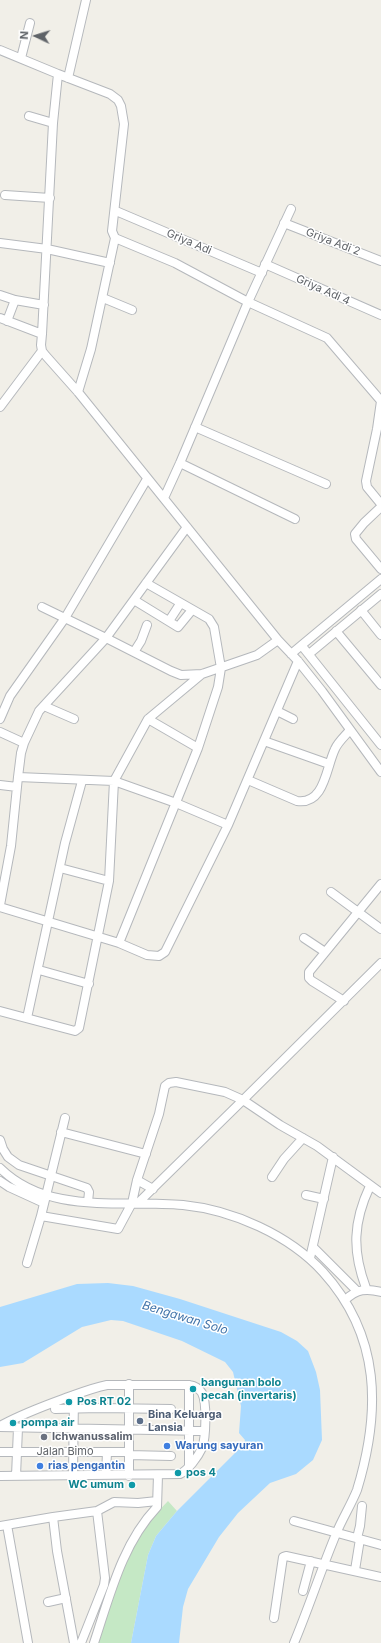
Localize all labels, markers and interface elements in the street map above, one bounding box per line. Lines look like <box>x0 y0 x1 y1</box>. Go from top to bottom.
north arrow <box>16 16 56 56</box>
text: N <box>17 30 31 40</box>
street label: Griya Adi 2 <box>304 226 362 258</box>
street label: Griya Adi <box>165 227 213 257</box>
street label: Griya Adi 4 <box>294 272 352 308</box>
water label: Bengawan Solo <box>140 1298 230 1338</box>
place label: bangunan bolo pecah (invertaris) <box>201 1376 297 1402</box>
marker: bangunan bolo pecah (invertaris) <box>188 1384 198 1394</box>
place label: Pos RT 02 <box>77 1395 131 1409</box>
marker: Pos RT 02 <box>64 1397 74 1407</box>
place label: Bina Keluarga Lansia <box>148 1408 222 1434</box>
place label: pompa air <box>21 1416 75 1430</box>
marker: Bina Keluarga Lansia <box>135 1416 145 1426</box>
marker: pompa air <box>8 1418 18 1428</box>
place label: Ichwanussalim <box>52 1430 133 1444</box>
marker: Ichwanussalim <box>39 1432 49 1442</box>
place label: Warung sayuran <box>175 1439 263 1453</box>
marker: Warung sayuran <box>162 1441 172 1451</box>
street label: Jalan Bimo <box>37 1445 93 1459</box>
place label: rias pengantin <box>48 1459 125 1473</box>
marker: rias pengantin <box>35 1461 45 1471</box>
place label: pos 4 <box>186 1466 216 1480</box>
marker: pos 4 <box>173 1468 183 1478</box>
place label: WC umum <box>68 1478 124 1492</box>
marker: WC umum <box>127 1480 137 1490</box>

